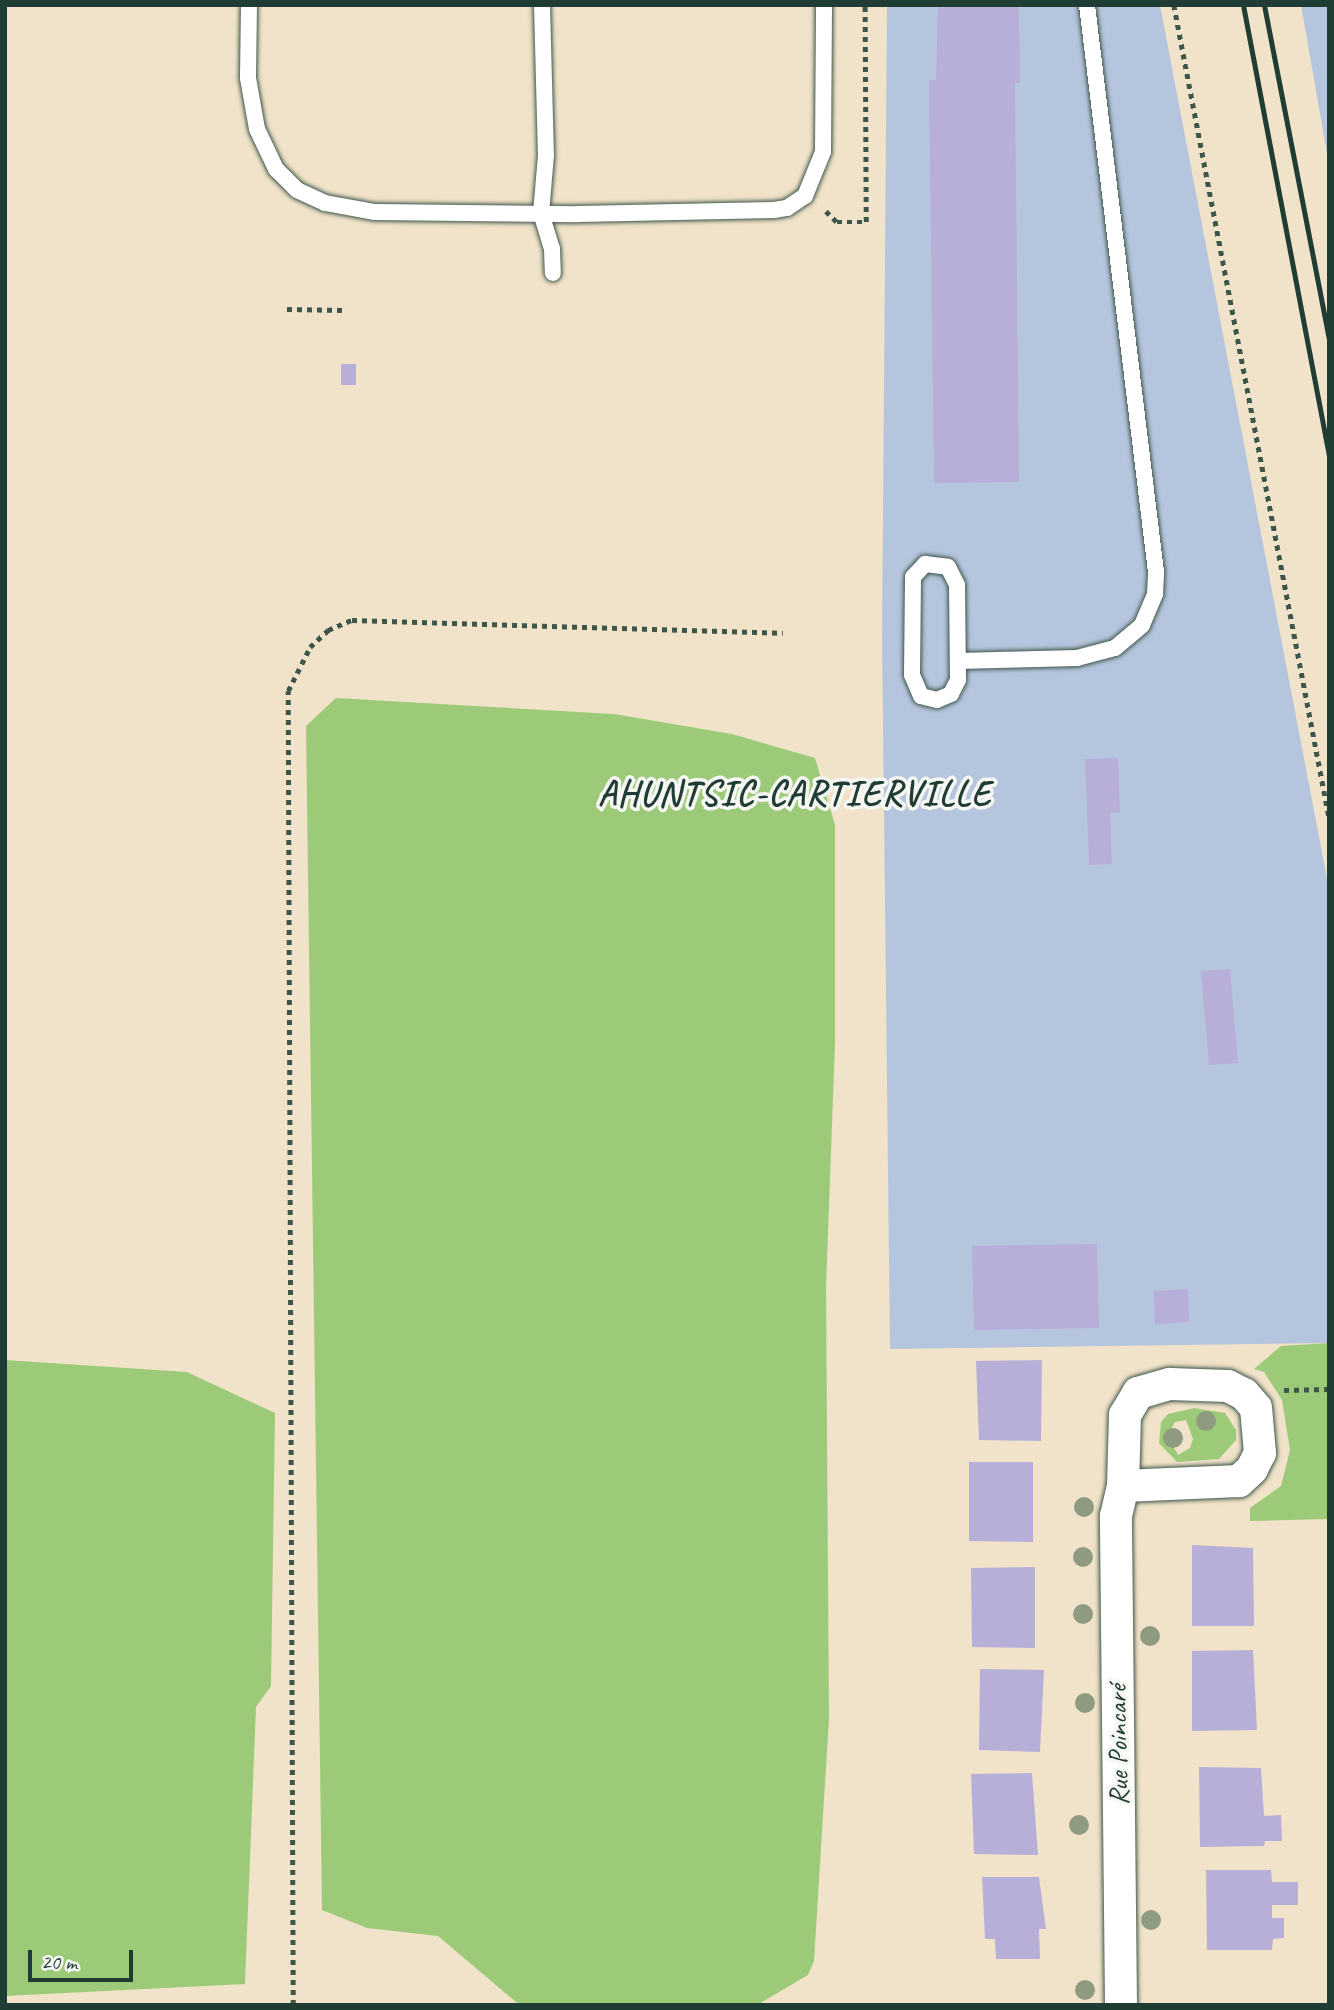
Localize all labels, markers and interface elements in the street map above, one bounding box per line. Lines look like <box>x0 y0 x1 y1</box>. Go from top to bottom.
district label: AHUNTSIC-CARTIERVILLE <box>602 773 988 815</box>
street label: Rue Poincaré <box>1100 1684 1136 1806</box>
scale bar <box>32 1937 136 1981</box>
text: 20 m <box>41 1949 77 1975</box>

